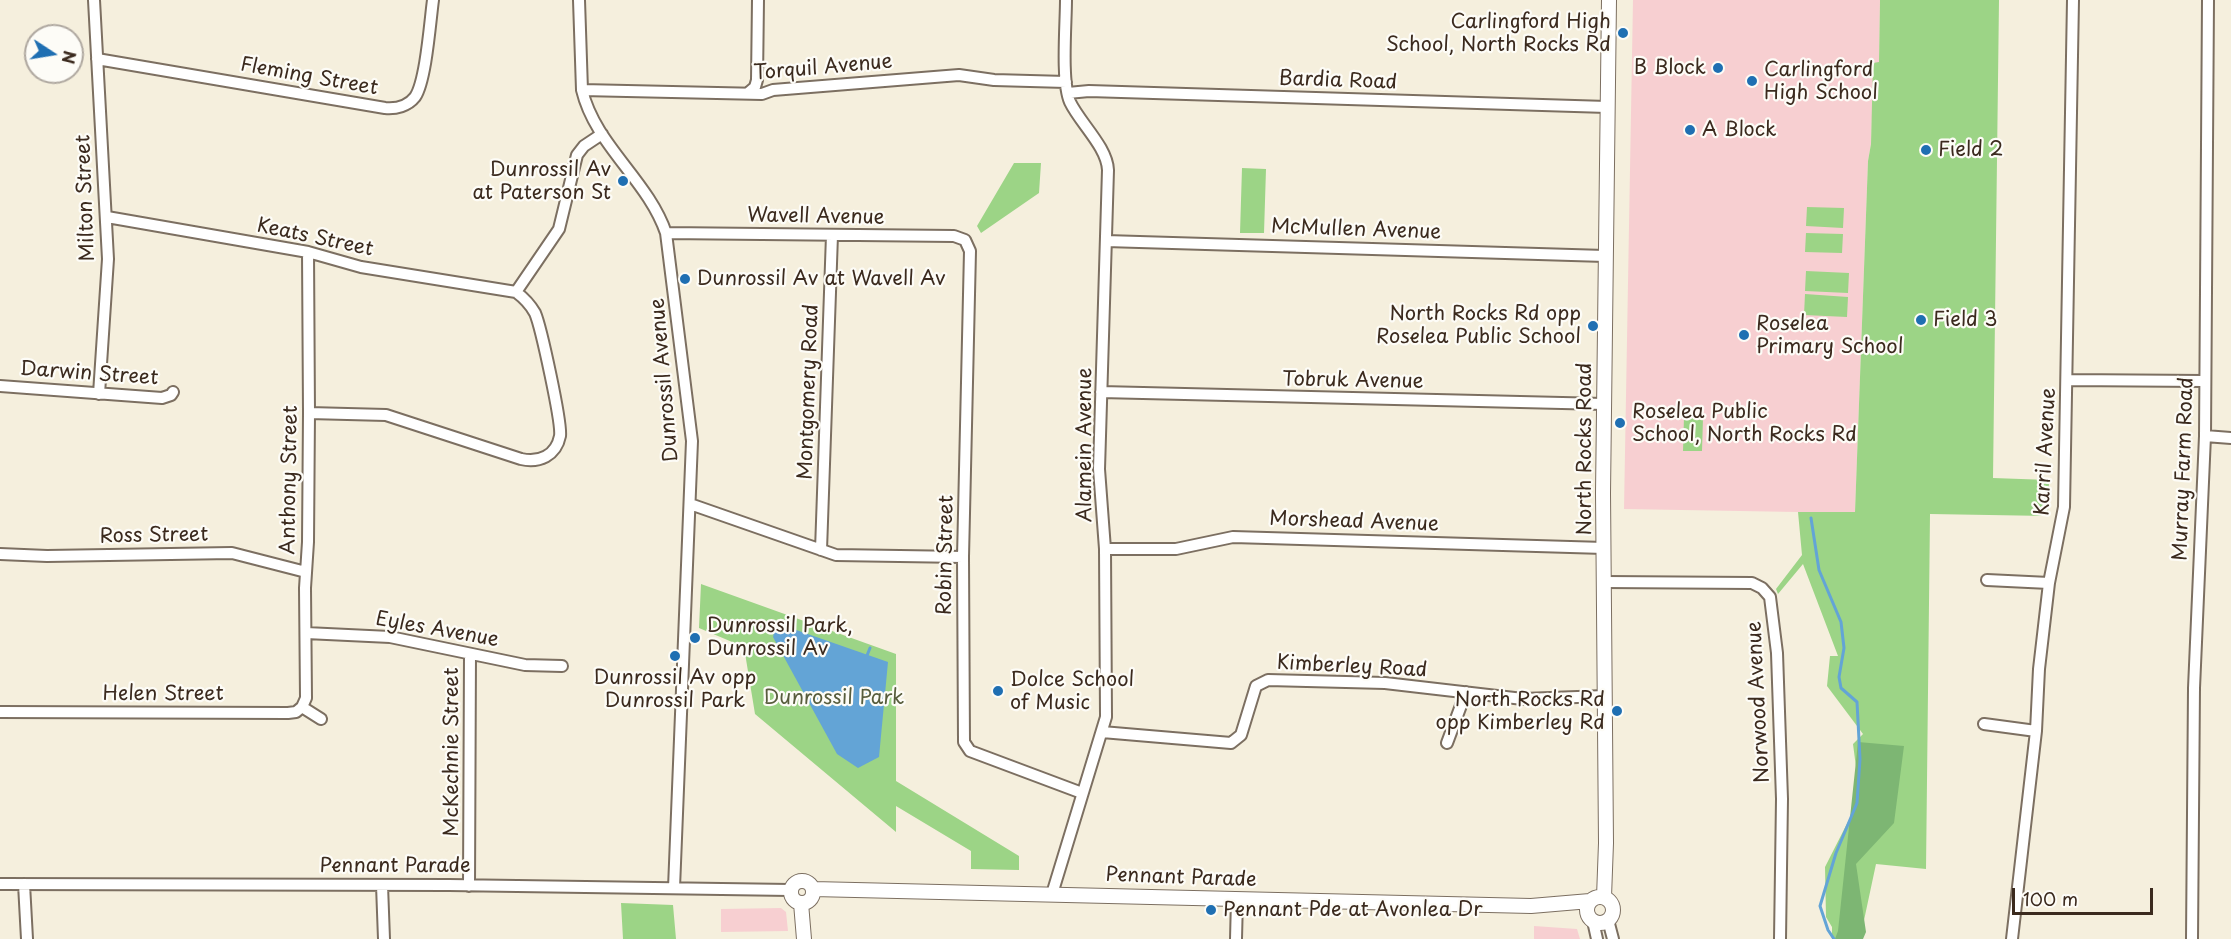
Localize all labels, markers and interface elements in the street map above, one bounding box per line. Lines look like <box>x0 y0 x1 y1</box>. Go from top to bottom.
place label: Carlingford High School, North Rocks Rd <box>1386 10 1611 57</box>
north arrow <box>24 24 84 84</box>
marker: Carlingford High School, North Rocks Rd <box>1616 26 1630 40</box>
text: N <box>57 49 83 66</box>
street label: Torquil Avenue <box>753 50 893 86</box>
street label: Fleming Street <box>238 53 380 101</box>
place label: B Block <box>1634 56 1706 80</box>
place label: Carlingford High School <box>1764 58 1878 105</box>
marker: B Block <box>1711 61 1725 75</box>
street label: Bardia Road <box>1278 67 1398 95</box>
marker: Carlingford High School <box>1745 74 1759 88</box>
place label: A Block <box>1702 118 1776 142</box>
marker: A Block <box>1683 123 1697 137</box>
street label: Milton Street <box>72 134 100 262</box>
place label: Field 2 <box>1938 138 2003 162</box>
marker: Field 2 <box>1919 143 1933 157</box>
place label: Dunrossil Av at Paterson St <box>472 158 611 205</box>
marker: Dunrossil Av at Paterson St <box>616 174 630 188</box>
street label: Wavell Avenue <box>747 204 885 230</box>
street label: Keats Street <box>255 214 375 262</box>
street label: McMullen Avenue <box>1271 215 1441 245</box>
place label: Dunrossil Av at Wavell Av <box>697 267 946 291</box>
marker: Dunrossil Av at Wavell Av <box>678 272 692 286</box>
street label: Dunrossil Avenue <box>646 297 684 463</box>
place label: North Rocks Rd opp Roselea Public School <box>1376 302 1581 349</box>
street label: Montgomery Road <box>794 304 824 480</box>
place label: Field 3 <box>1933 308 1997 332</box>
place label: Roselea Primary School <box>1756 312 1903 359</box>
marker: Field 3 <box>1914 313 1928 327</box>
marker: North Rocks Rd opp Roselea Public School <box>1586 319 1600 333</box>
marker: Roselea Primary School <box>1737 328 1751 342</box>
street label: Darwin Street <box>19 357 159 391</box>
street label: North Rocks Road <box>1573 363 1597 535</box>
street label: Alamein Avenue <box>1073 368 1097 522</box>
street label: Tobruk Avenue <box>1282 368 1424 394</box>
street label: Murray Farm Road <box>2169 377 2199 561</box>
street label: Karril Avenue <box>2031 387 2061 517</box>
place label: Roselea Public School, North Rocks Rd <box>1632 400 1857 447</box>
street label: Anthony Street <box>277 405 303 555</box>
marker: Roselea Public School, North Rocks Rd <box>1613 416 1627 430</box>
street label: Robin Street <box>933 495 959 615</box>
street label: Morshead Avenue <box>1269 507 1439 537</box>
street label: Ross Street <box>99 523 209 549</box>
street label: Eyles Avenue <box>374 607 500 653</box>
place label: Dunrossil Park, Dunrossil Av <box>707 614 853 661</box>
street label: Norwood Avenue <box>1743 621 1775 783</box>
marker: Dunrossil Park, Dunrossil Av <box>688 631 702 645</box>
marker: Dunrossil Av opp Dunrossil Park <box>668 649 682 663</box>
street label: Kimberley Road <box>1276 651 1428 683</box>
place label: Dunrossil Av opp Dunrossil Park <box>594 666 756 713</box>
street label: McKechnie Street <box>440 667 464 837</box>
place label: Dolce School of Music <box>1010 668 1134 715</box>
street label: Helen Street <box>102 682 224 706</box>
marker: Dolce School of Music <box>991 684 1005 698</box>
park label: Dunrossil Park <box>764 686 904 710</box>
place label: North Rocks Rd opp Kimberley Rd <box>1436 688 1605 735</box>
marker: North Rocks Rd opp Kimberley Rd <box>1610 704 1624 718</box>
street label: Pennant Parade <box>319 854 471 878</box>
street label: Pennant Parade <box>1105 863 1257 893</box>
scale bar <box>2015 876 2156 914</box>
text: 100 m <box>2023 885 2078 912</box>
place label: Pennant Pde at Avonlea Dr <box>1223 898 1483 922</box>
marker: Pennant Pde at Avonlea Dr <box>1204 903 1218 917</box>

